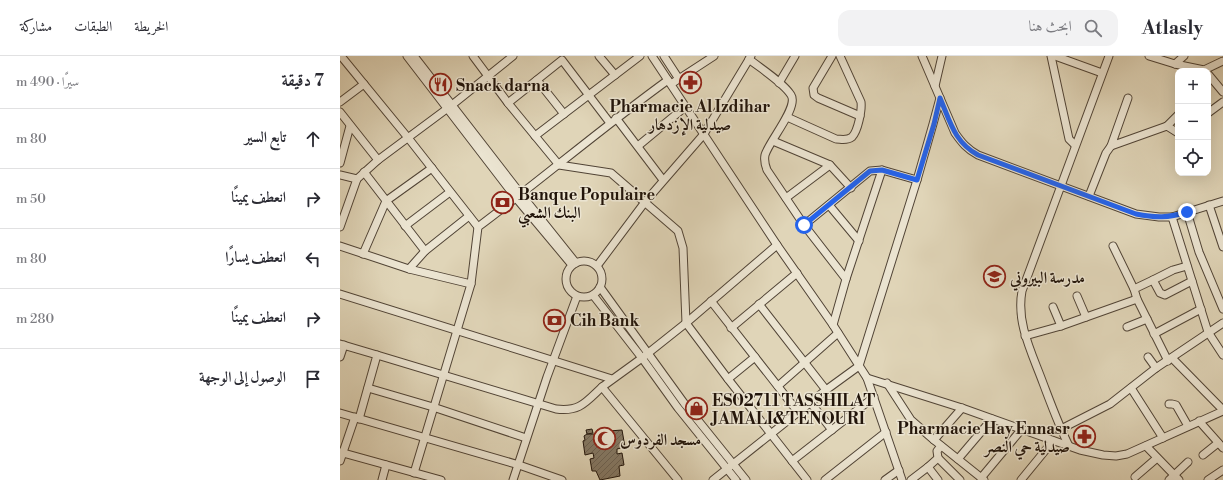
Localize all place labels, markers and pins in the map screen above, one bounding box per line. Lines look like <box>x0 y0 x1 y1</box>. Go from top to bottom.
pharmacy icon: Pharmacie Al Izdihar صيدلية الإزدهار <box>677 69 703 95</box>
restaurant icon: Snack darna <box>427 72 453 98</box>
place label: Snack darna <box>456 76 550 96</box>
place label: Pharmacie Al Izdihar صيدلية الإزدهار <box>610 97 770 136</box>
place label: Banque Populaire البنك الشعبي <box>518 185 656 228</box>
bank icon: Banque Populaire البنك الشعبي <box>490 190 516 216</box>
school or university icon: مدرسة البيروني <box>982 264 1008 290</box>
place label: مدرسة البيروني <box>1009 268 1085 291</box>
bank icon: Cih Bank <box>542 307 568 333</box>
place label: Cih Bank <box>570 311 640 331</box>
place label: ES02711 TASSHILAT JAMALI&TENOURI <box>710 391 875 429</box>
shop icon: ES02711 TASSHILAT JAMALI&TENOURI <box>684 396 710 422</box>
place label: Pharmacie Hay Ennasr صيدلية حي النصر <box>897 419 1070 460</box>
pharmacy icon: Pharmacie Hay Ennasr صيدلية حي النصر <box>1072 424 1098 450</box>
mosque icon: مسجد الفردوس <box>592 426 618 452</box>
place label: مسجد الفردوس <box>620 430 701 450</box>

